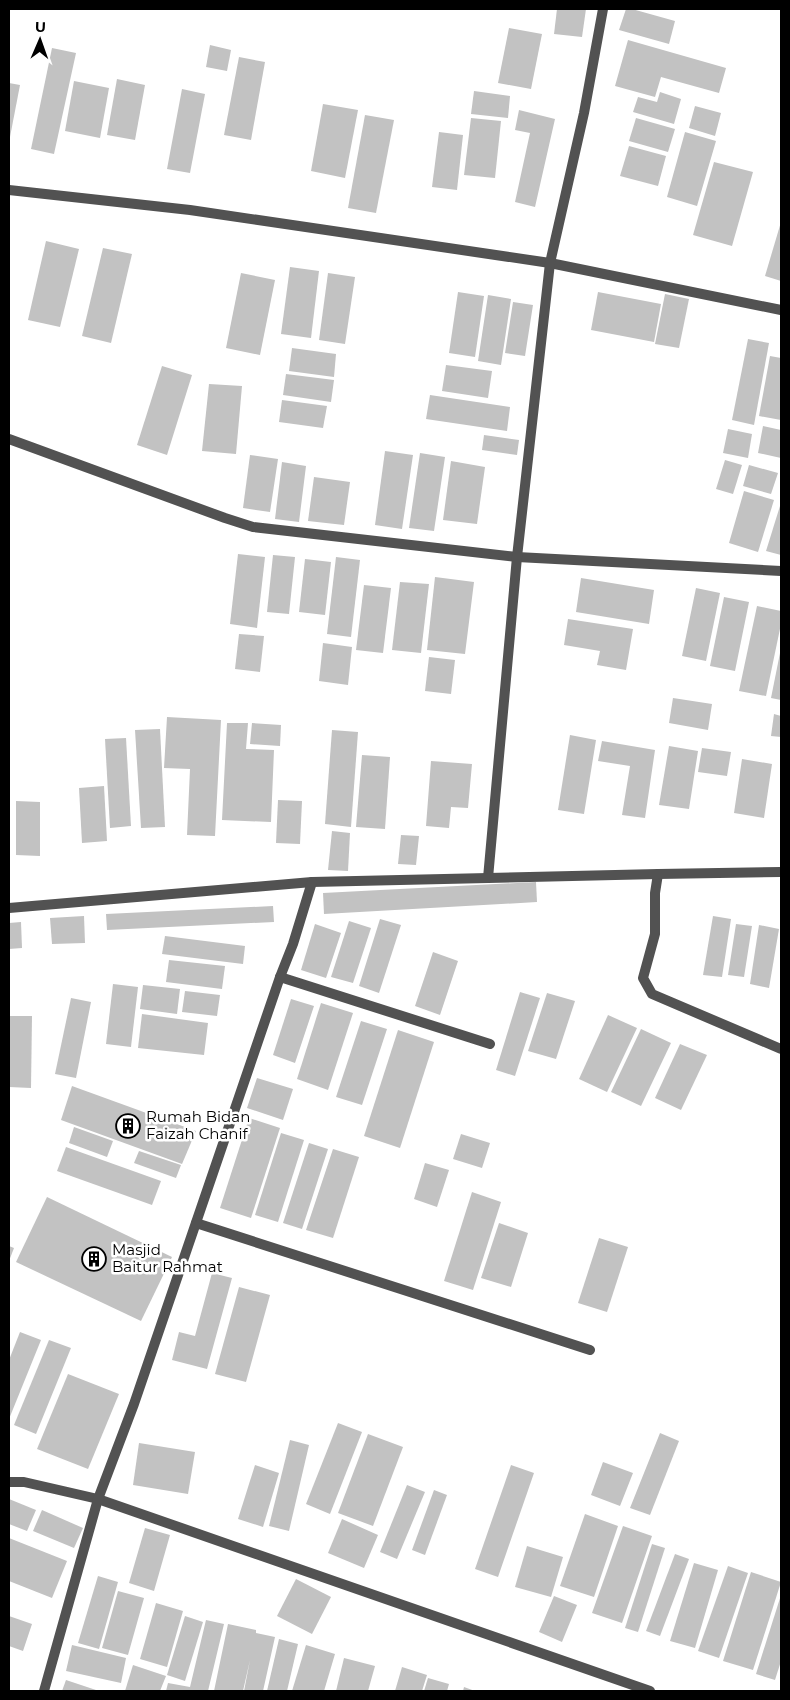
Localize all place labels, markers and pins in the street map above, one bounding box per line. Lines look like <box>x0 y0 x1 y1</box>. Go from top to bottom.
place label: Rumah Bidan Faizah Chanif <box>146 1107 250 1143</box>
building icon: Rumah Bidan Faizah Chanif <box>115 1113 141 1139</box>
place label: Masjid Baitur Rahmat <box>112 1240 223 1276</box>
building icon: Masjid Baitur Rahmat <box>81 1246 107 1272</box>

